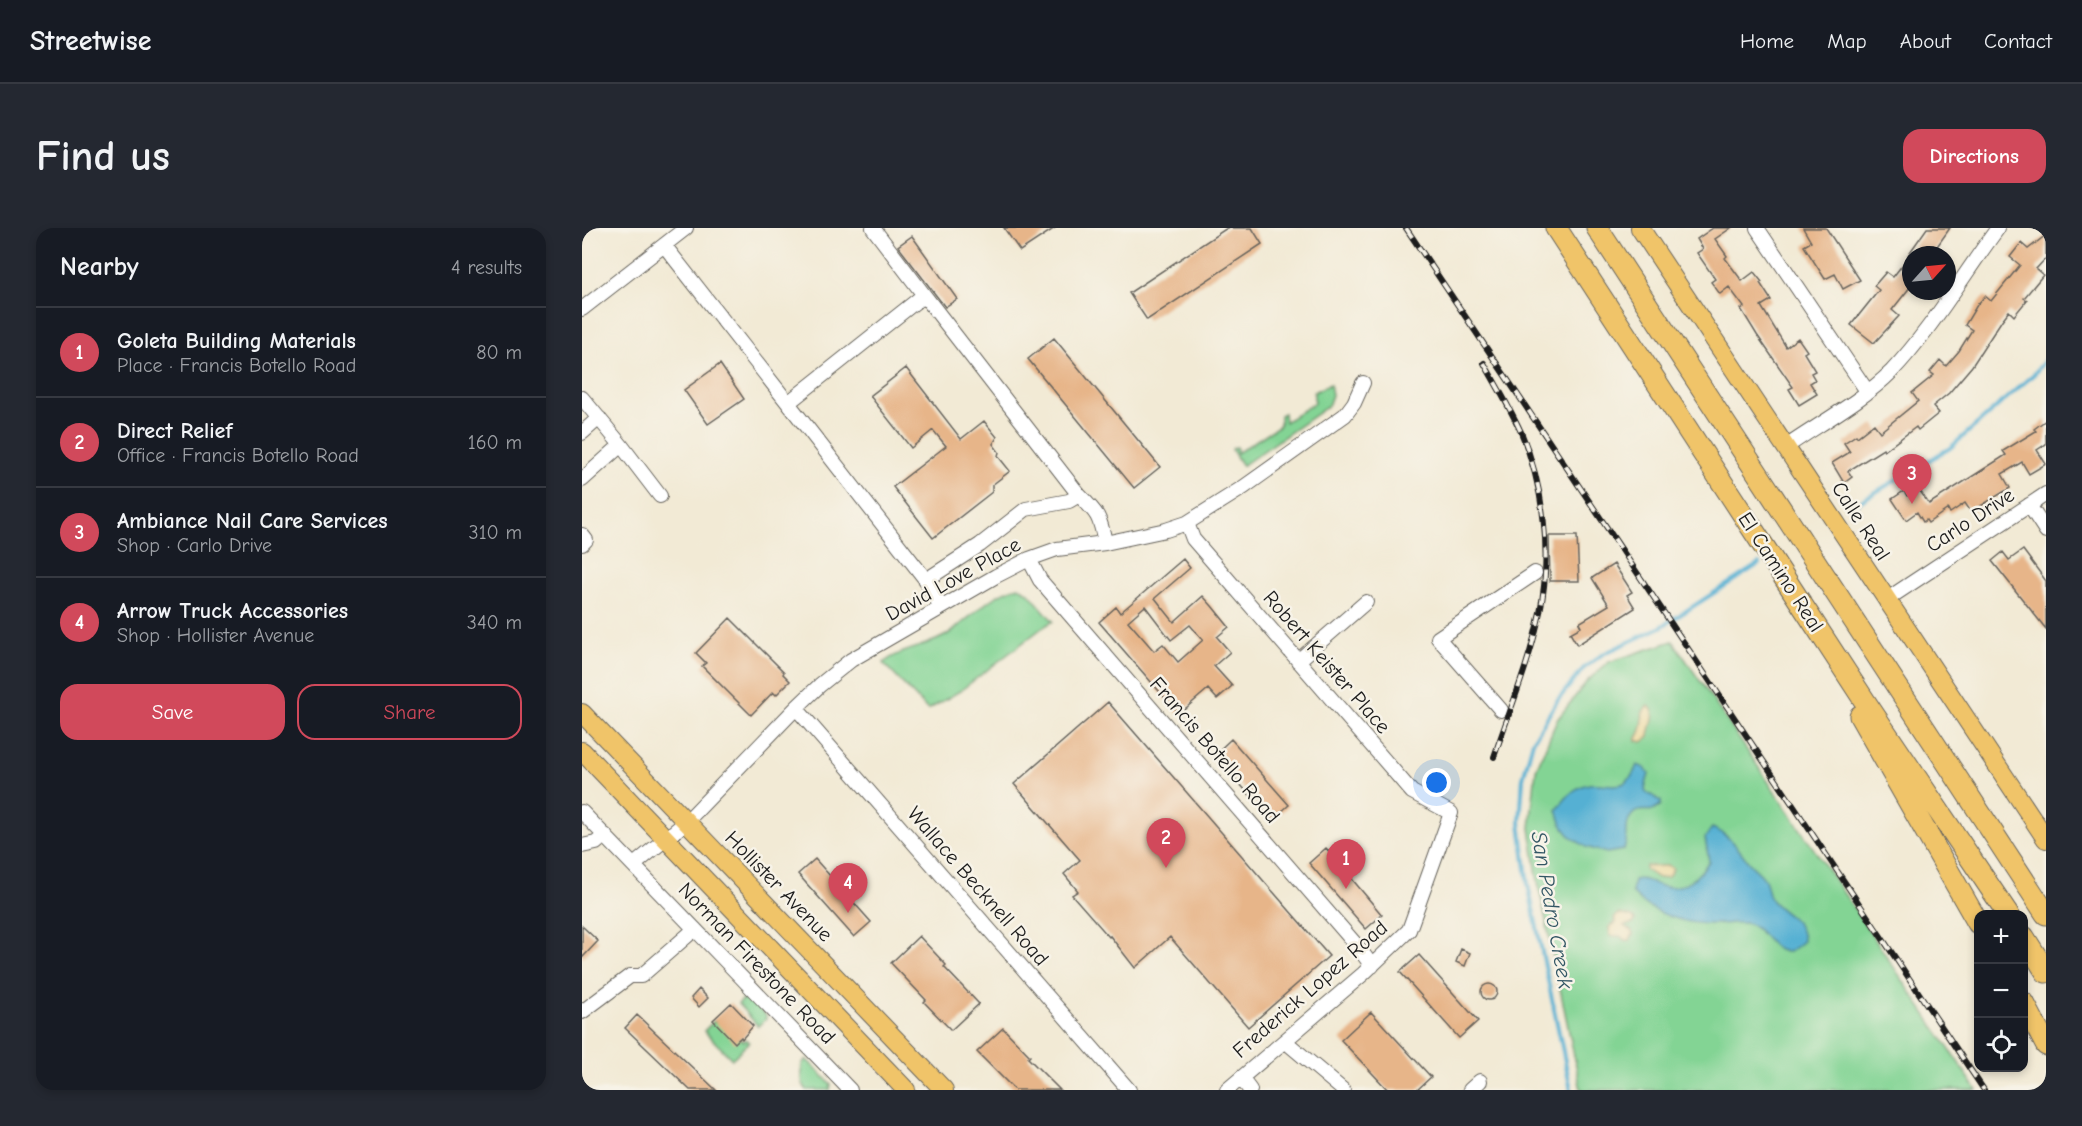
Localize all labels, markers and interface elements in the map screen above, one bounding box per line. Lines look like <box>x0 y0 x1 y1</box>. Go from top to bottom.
text: Streetwise <box>30 25 151 57</box>
text: Home <box>1740 29 1794 53</box>
text: Map <box>1827 29 1867 53</box>
text: About <box>1900 29 1951 53</box>
text: Contact <box>1984 29 2052 53</box>
button: Directions <box>1903 129 2046 183</box>
text: Find us <box>36 132 170 181</box>
north arrow <box>1902 246 1956 300</box>
text: Nearby <box>60 252 139 282</box>
text: 4 results <box>451 256 522 279</box>
text: Goleta Building Materials <box>117 328 356 354</box>
text: 1 <box>76 341 83 364</box>
text: 80 m <box>476 341 522 364</box>
text: Place · Francis Botello Road <box>117 354 356 377</box>
text: Direct Relief <box>117 418 232 444</box>
text: 2 <box>75 431 84 454</box>
text: 160 m <box>468 431 522 454</box>
text: Office · Francis Botello Road <box>117 444 359 467</box>
pin: 3 <box>1892 454 1932 504</box>
street label: Calle Real <box>1827 477 1895 565</box>
street label: Carlo Drive <box>1922 483 2018 557</box>
text: Ambiance Nail Care Services <box>117 508 388 534</box>
street label: El Camino Real <box>1733 508 1829 636</box>
text: 3 <box>75 521 84 544</box>
text: 310 m <box>469 521 522 544</box>
street label: David Love Place <box>881 532 1025 626</box>
text: Shop · Carlo Drive <box>117 534 272 557</box>
street label: Robert Keister Place <box>1258 586 1396 738</box>
text: Arrow Truck Accessories <box>117 598 348 624</box>
text: 4 <box>75 611 84 634</box>
text: 340 m <box>467 611 522 634</box>
text: Shop · Hollister Avenue <box>117 624 314 647</box>
street label: Francis Botello Road <box>1145 672 1285 828</box>
button: Save <box>60 684 285 740</box>
button: Share <box>297 684 522 740</box>
your location <box>1422 768 1451 797</box>
street label: Wallace Becknell Road <box>902 802 1054 970</box>
pin: 2 <box>1146 818 1186 868</box>
street label: Hollister Avenue <box>720 826 838 946</box>
water label: San Pedro Creek <box>1525 829 1579 991</box>
pin: 1 <box>1326 840 1365 889</box>
pin: 4 <box>828 864 868 913</box>
street label: Norman Firestone Road <box>674 877 840 1049</box>
map controls <box>1974 910 2028 1072</box>
button: + <box>1974 910 2028 964</box>
street label: Frederick Lopez Road <box>1228 915 1392 1063</box>
button: − <box>1974 964 2028 1018</box>
button: locate <box>1974 1018 2028 1072</box>

